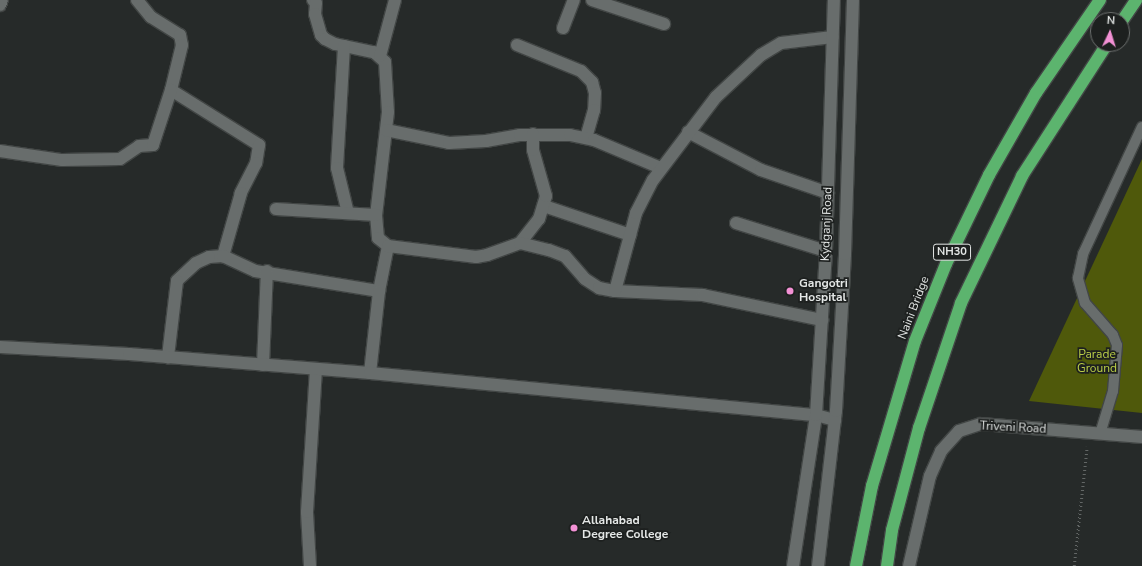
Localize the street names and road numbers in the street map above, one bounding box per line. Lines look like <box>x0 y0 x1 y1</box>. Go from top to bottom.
street label: Kydganj Road <box>819 187 835 261</box>
road number: NH30 <box>933 243 971 261</box>
street label: Naini Bridge <box>895 274 933 342</box>
street label: Triveni Road <box>979 419 1047 437</box>

